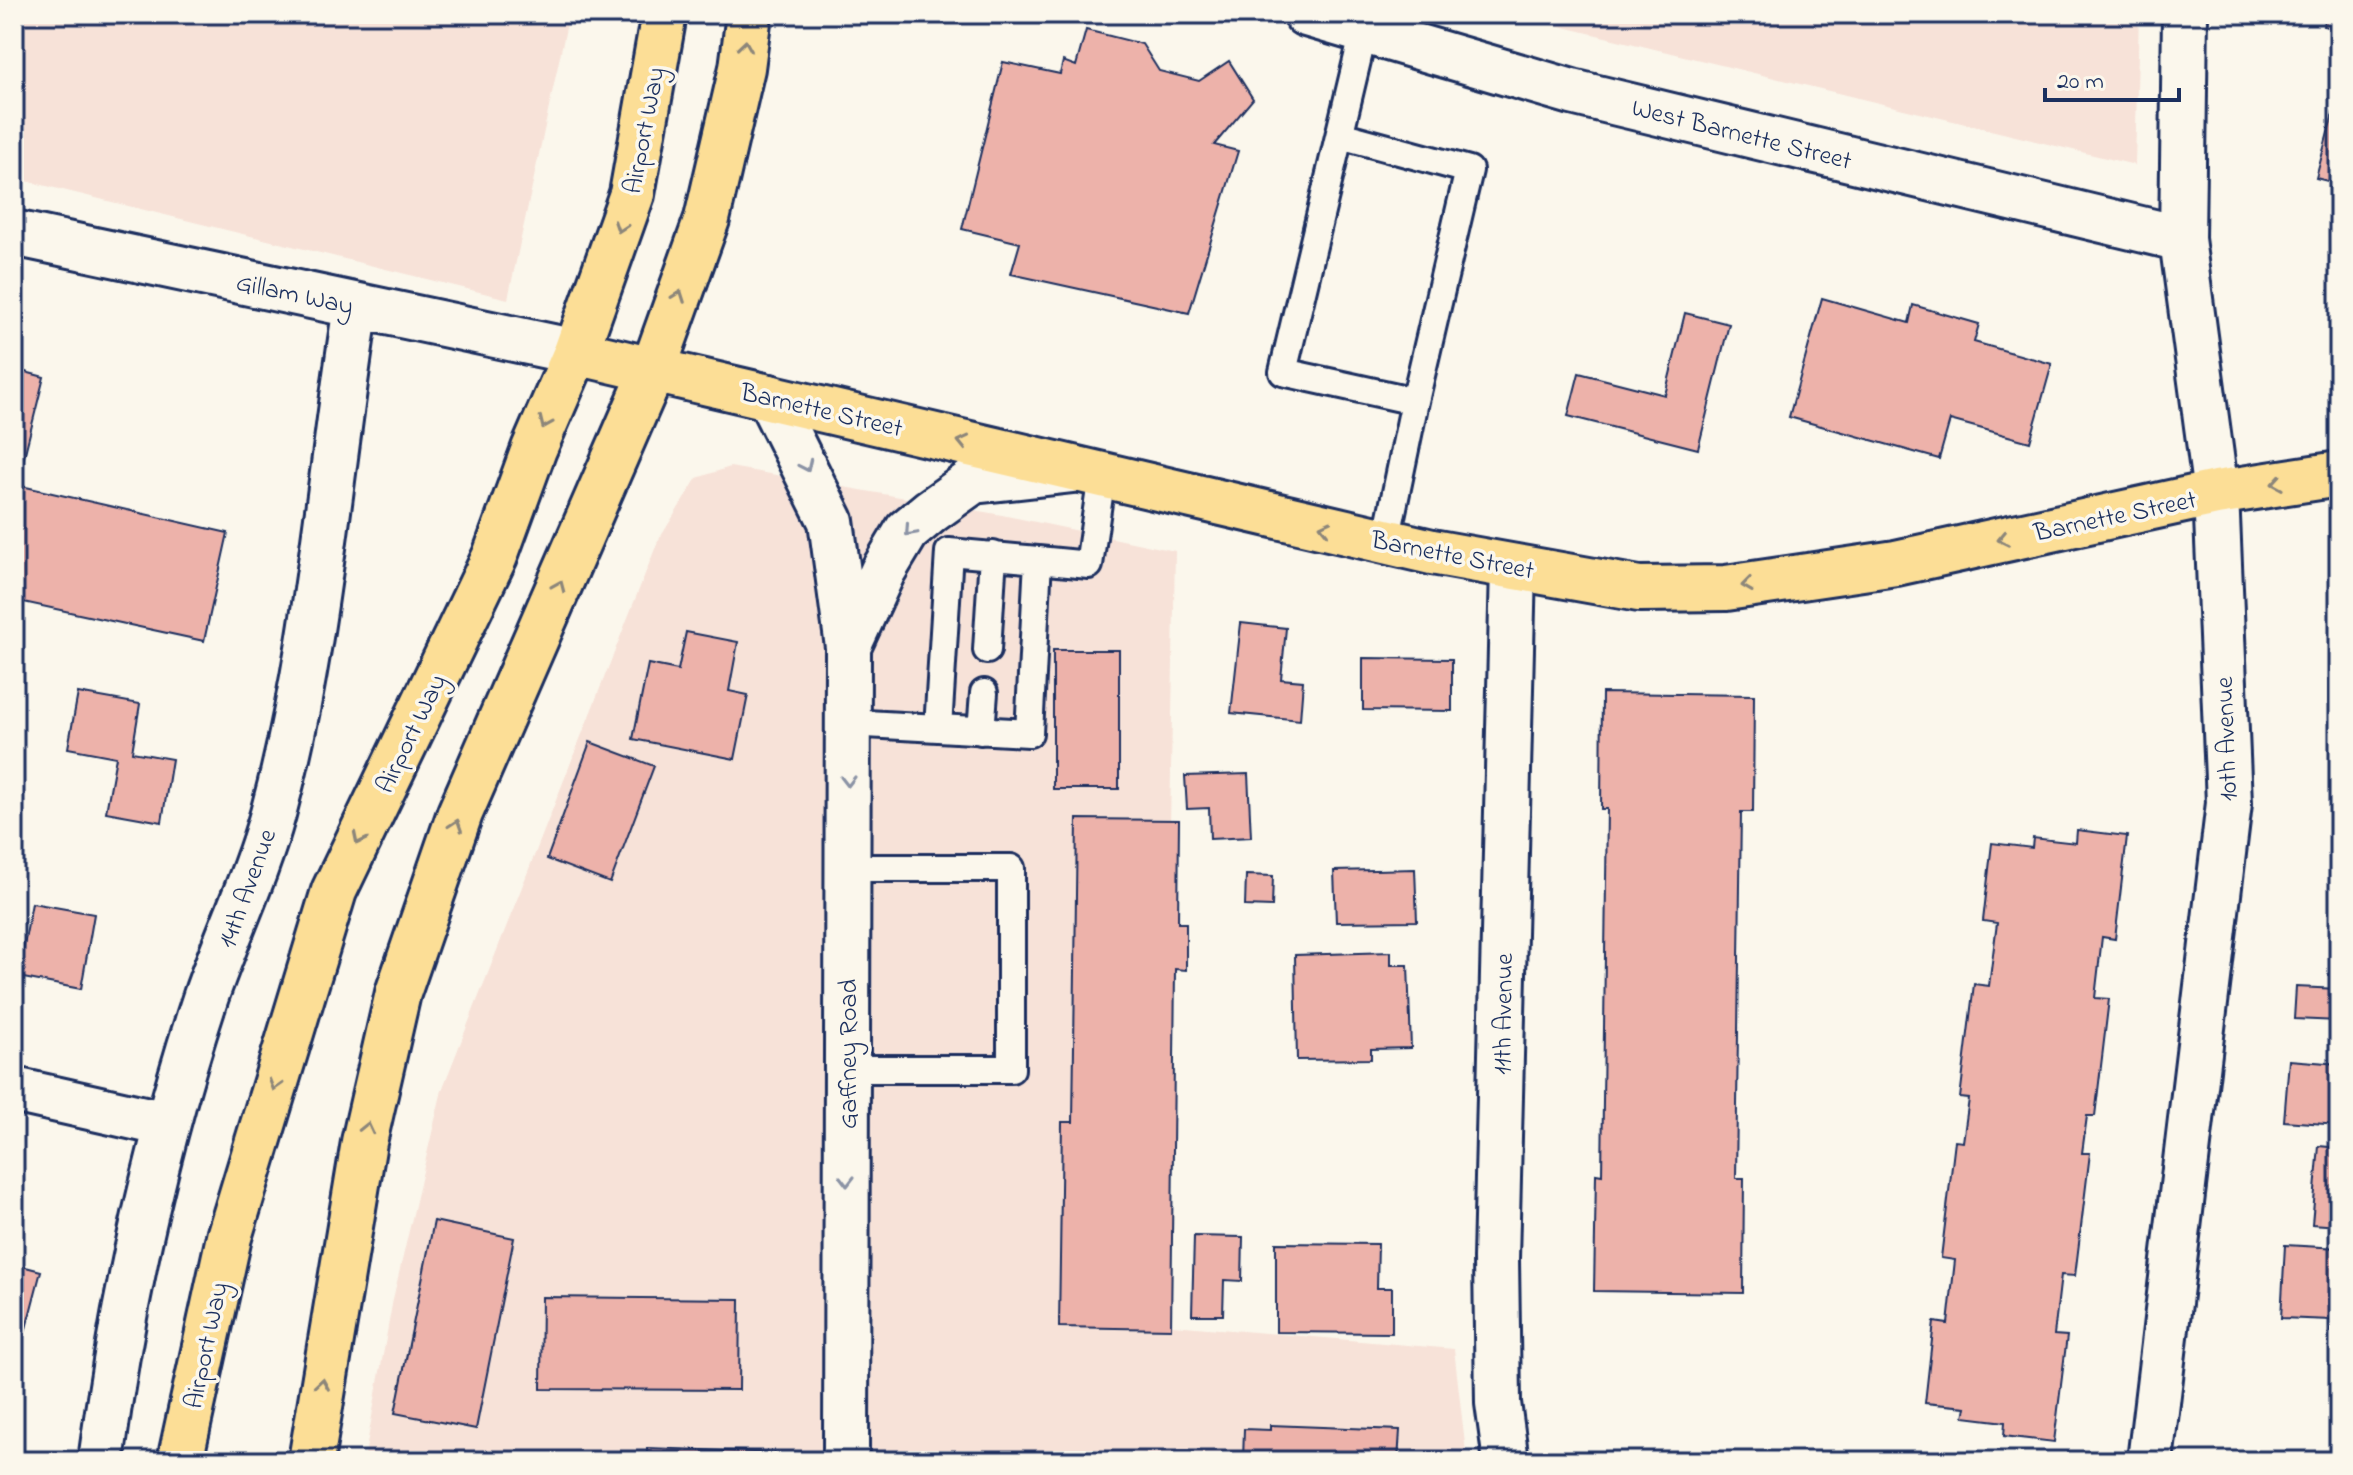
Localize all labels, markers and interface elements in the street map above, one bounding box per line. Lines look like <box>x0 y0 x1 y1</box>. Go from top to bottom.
one-way arrow <box>736 39 753 52</box>
scale bar <box>2045 52 2179 102</box>
street label: Airport Way <box>615 64 677 197</box>
text: 20 m <box>2057 65 2104 100</box>
street label: West Barnette Street <box>1627 90 1856 182</box>
one-way arrow <box>614 219 630 233</box>
street label: Gillam Way <box>232 265 357 327</box>
one-way arrow <box>669 290 686 304</box>
street label: Barnette Street <box>736 375 906 449</box>
one-way arrow <box>539 415 555 429</box>
one-way arrow <box>957 434 970 451</box>
one-way arrow <box>796 458 812 472</box>
one-way arrow <box>2270 474 2284 491</box>
street label: Barnette Street <box>2030 482 2201 554</box>
one-way arrow <box>1319 519 1333 536</box>
one-way arrow <box>905 522 919 536</box>
street label: Barnette Street <box>1367 522 1537 591</box>
one-way arrow <box>1996 530 2010 547</box>
one-way arrow <box>1740 576 1754 593</box>
one-way arrow <box>549 580 565 594</box>
street label: Airport Way <box>367 668 458 800</box>
street label: 10th Avenue <box>2207 676 2249 802</box>
one-way arrow <box>839 775 857 788</box>
one-way arrow <box>447 819 463 833</box>
street label: 14th Avenue <box>210 824 288 954</box>
one-way arrow <box>353 831 369 845</box>
street label: 11th Avenue <box>1485 952 1525 1075</box>
street label: Gaffney Road <box>831 979 869 1129</box>
one-way arrow <box>268 1077 284 1091</box>
one-way arrow <box>358 1121 375 1135</box>
one-way arrow <box>838 1175 855 1188</box>
street label: Airport Way <box>176 1279 240 1412</box>
one-way arrow <box>313 1377 330 1391</box>

